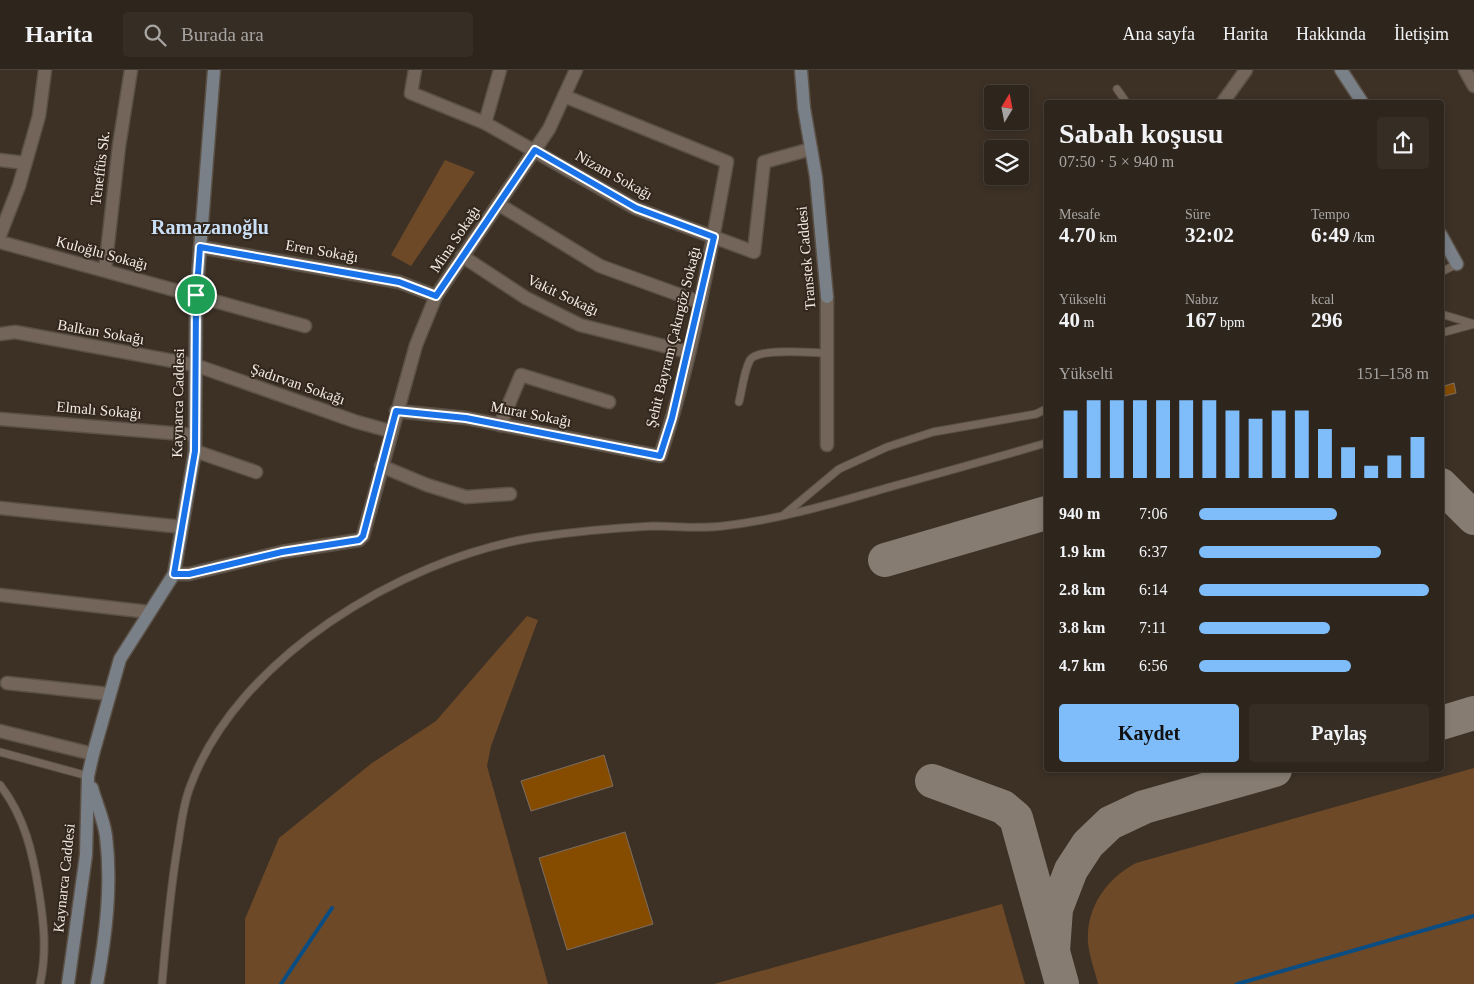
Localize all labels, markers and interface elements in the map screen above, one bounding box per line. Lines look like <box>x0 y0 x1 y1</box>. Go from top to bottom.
search box <box>123 12 473 57</box>
text: Harita <box>25 21 93 47</box>
icon: search <box>141 21 169 49</box>
text: Burada ara <box>181 24 264 45</box>
text: Ana sayfa <box>1123 24 1195 44</box>
text: Harita <box>1223 24 1268 44</box>
text: Hakkında <box>1296 24 1366 44</box>
text: İletişim <box>1394 24 1449 44</box>
north arrow <box>984 85 1029 130</box>
map controls <box>984 85 1029 185</box>
button: share <box>1377 117 1429 169</box>
text: Sabah koşusu <box>1059 118 1223 149</box>
street label: Teneffüs Sk. <box>87 130 113 206</box>
button: layers <box>984 140 1029 185</box>
street label: Nizam Sokağı <box>573 147 655 203</box>
text: 07:50 · 5 × 940 m <box>1059 153 1174 170</box>
street label: Mina Sokağı <box>427 203 483 275</box>
street label: Transtek Caddesi <box>793 205 819 311</box>
text: Mesafe <box>1059 207 1100 222</box>
text: Süre <box>1185 207 1211 222</box>
text: Tempo <box>1311 207 1350 222</box>
district label: Ramazanoğlu <box>151 216 269 239</box>
text: 4.70 <box>1059 223 1096 247</box>
text: 32:02 <box>1185 223 1234 247</box>
text: 6:49 <box>1311 223 1350 247</box>
text: km <box>1096 230 1117 245</box>
text: /km <box>1350 230 1375 245</box>
street label: Kuloğlu Sokağı <box>54 233 150 273</box>
street label: Eren Sokağı <box>284 237 360 265</box>
street label: Şehit Bayram Çakırgöz Sokağı <box>643 245 703 429</box>
street label: Vakit Sokağı <box>525 271 601 319</box>
pin <box>175 274 217 316</box>
icon: arrive <box>182 281 210 309</box>
text: Yükselti <box>1059 292 1106 307</box>
text: Nabız <box>1185 292 1218 307</box>
text: kcal <box>1311 292 1334 307</box>
text: 40 <box>1059 308 1080 332</box>
text: 167 <box>1185 308 1217 332</box>
text: 296 <box>1311 308 1343 332</box>
text: m <box>1080 315 1094 330</box>
text: bpm <box>1217 315 1245 330</box>
street label: Balkan Sokağı <box>56 316 146 348</box>
street label: Kaynarca Caddesi <box>169 348 187 458</box>
street label: Şadırvan Sokağı <box>249 360 347 408</box>
text: Yükselti <box>1059 365 1113 382</box>
text: 151–158 m <box>1357 365 1429 382</box>
street label: Elmalı Sokağı <box>56 398 142 422</box>
street label: Murat Sokağı <box>489 398 573 430</box>
text: 940 m <box>1059 505 1100 522</box>
text: 7:06 <box>1139 505 1167 522</box>
text: 1.9 km <box>1059 543 1105 560</box>
text: 6:37 <box>1139 543 1167 560</box>
text: 2.8 km <box>1059 581 1105 598</box>
text: 6:14 <box>1139 581 1167 598</box>
text: 3.8 km <box>1059 619 1105 636</box>
text: 7:11 <box>1139 619 1167 636</box>
text: 4.7 km <box>1059 657 1105 674</box>
text: 6:56 <box>1139 657 1167 674</box>
button: Kaydet <box>1059 704 1239 762</box>
button: Paylaş <box>1249 704 1429 762</box>
street label: Kaynarca Caddesi <box>50 823 78 933</box>

